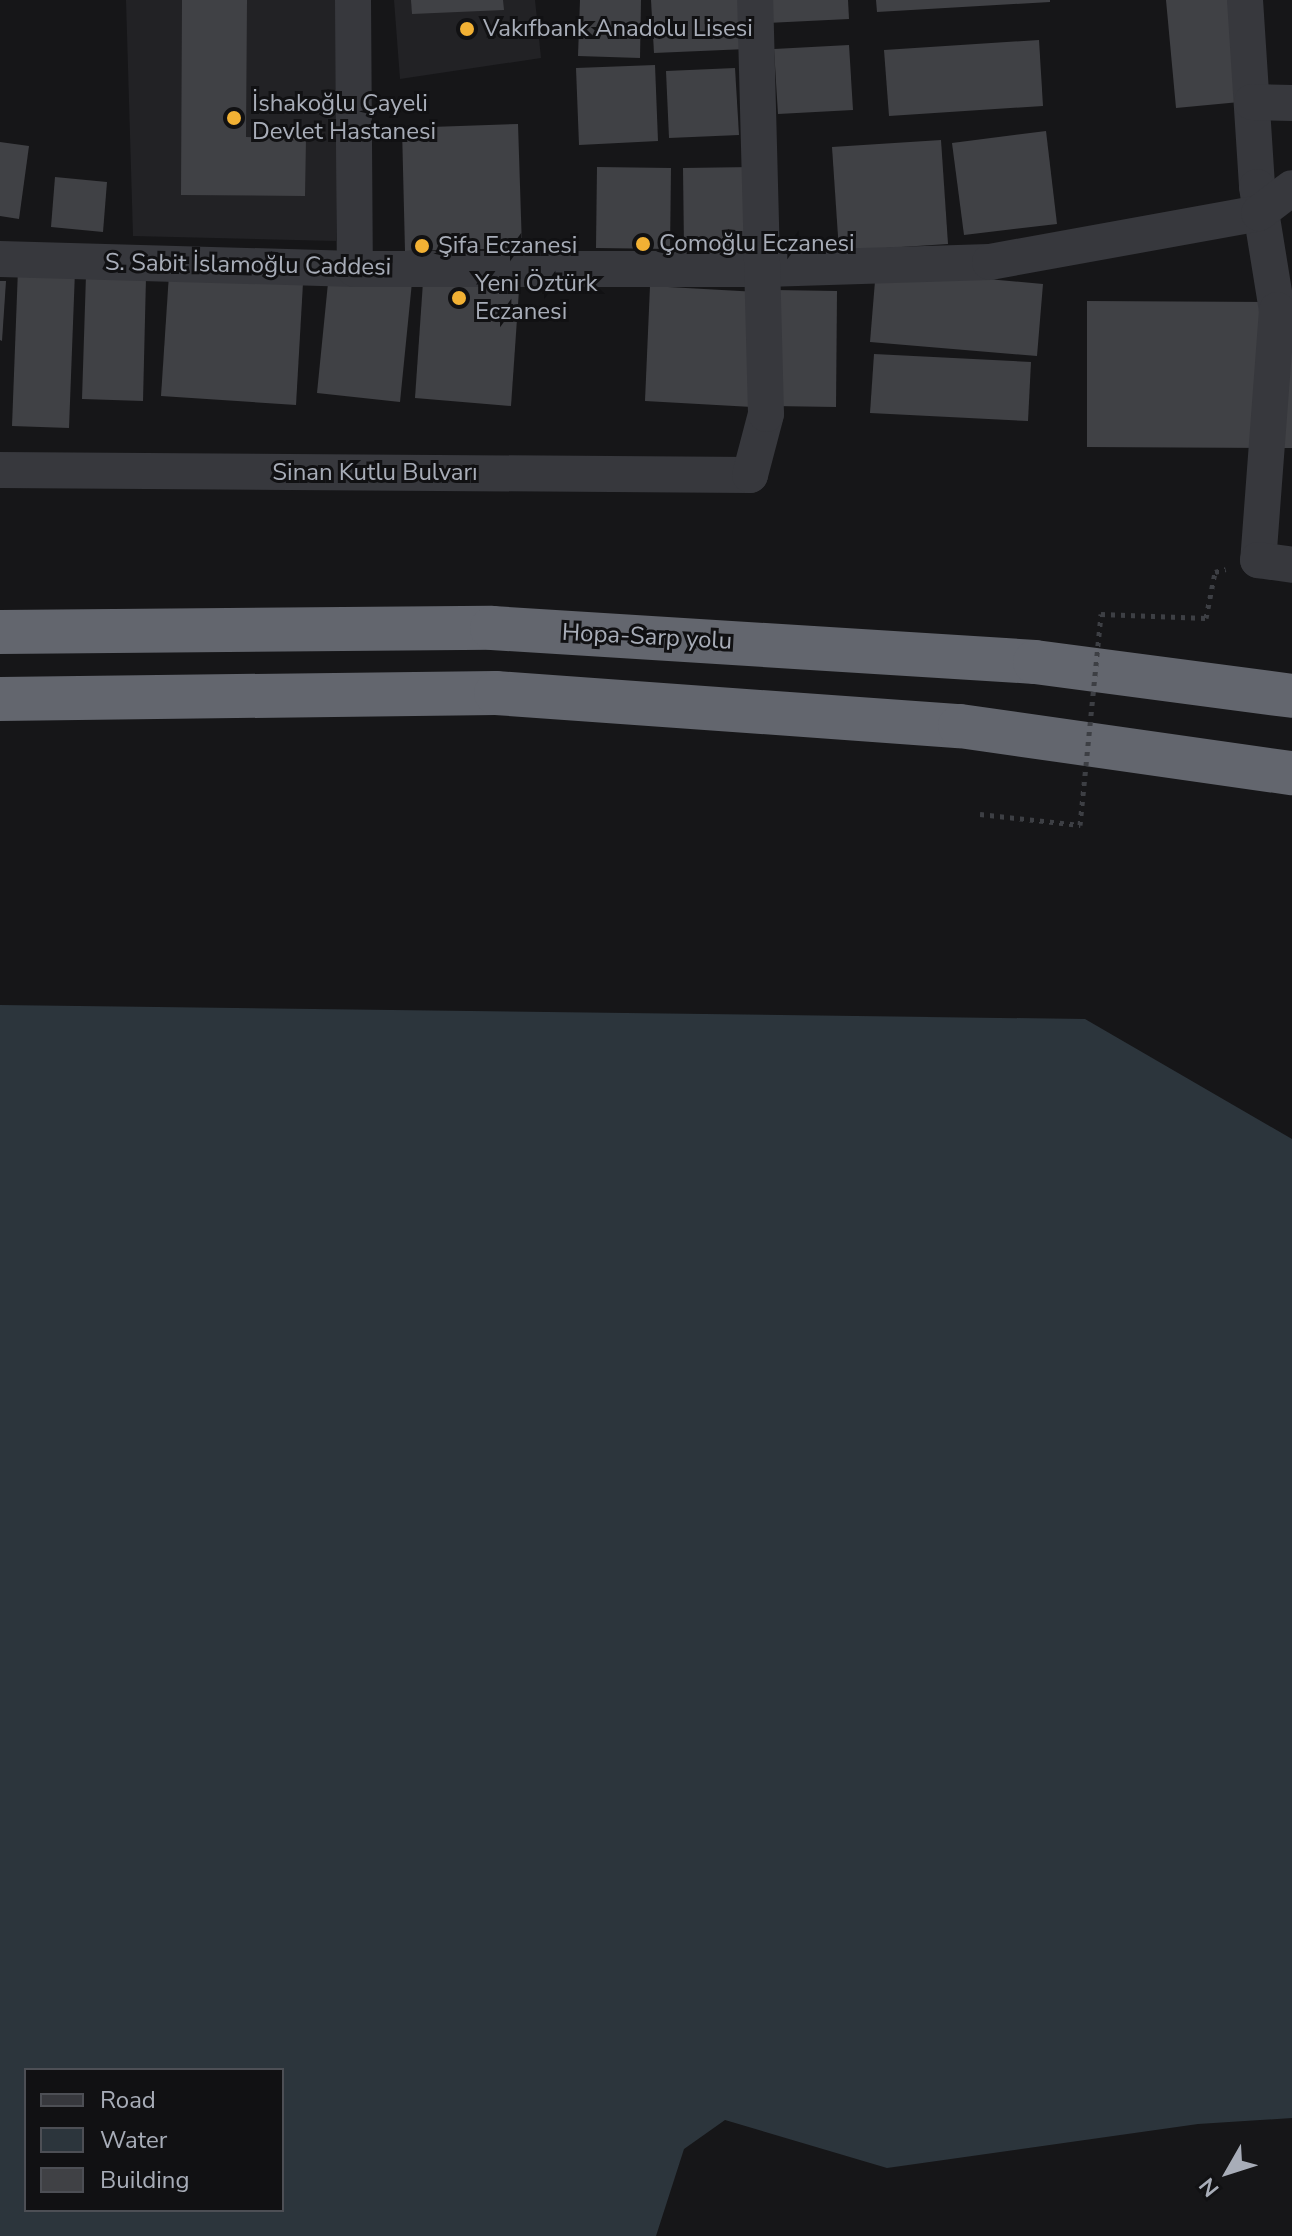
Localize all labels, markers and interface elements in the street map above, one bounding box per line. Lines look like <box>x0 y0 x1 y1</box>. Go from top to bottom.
place label: Vakıfbank Anadolu Lisesi <box>483 15 753 43</box>
marker: Vakıfbank Anadolu Lisesi <box>458 20 476 38</box>
place label: İshakoğlu Çayeli Devlet Hastanesi <box>252 90 436 146</box>
marker: İshakoğlu Çayeli Devlet Hastanesi <box>223 107 245 129</box>
place label: Çomoğlu Eczanesi <box>659 230 855 258</box>
place label: Şifa Eczanesi <box>438 232 577 260</box>
marker: Çomoğlu Eczanesi <box>634 235 652 253</box>
marker: Şifa Eczanesi <box>413 237 431 255</box>
street label: S. Sabit İslamoğlu Caddesi <box>105 248 391 282</box>
place label: Yeni Öztürk Eczanesi <box>475 270 598 326</box>
marker: Yeni Öztürk Eczanesi <box>450 289 468 307</box>
street label: Sinan Kutlu Bulvarı <box>272 459 478 487</box>
street label: Hopa-Sarp yolu <box>561 618 733 656</box>
legend <box>24 2068 284 2212</box>
text: Road <box>100 2084 156 2116</box>
text: Water <box>100 2124 167 2156</box>
north arrow <box>1188 2132 1268 2212</box>
text: Building <box>100 2164 190 2196</box>
text: N <box>1193 2171 1226 2203</box>

